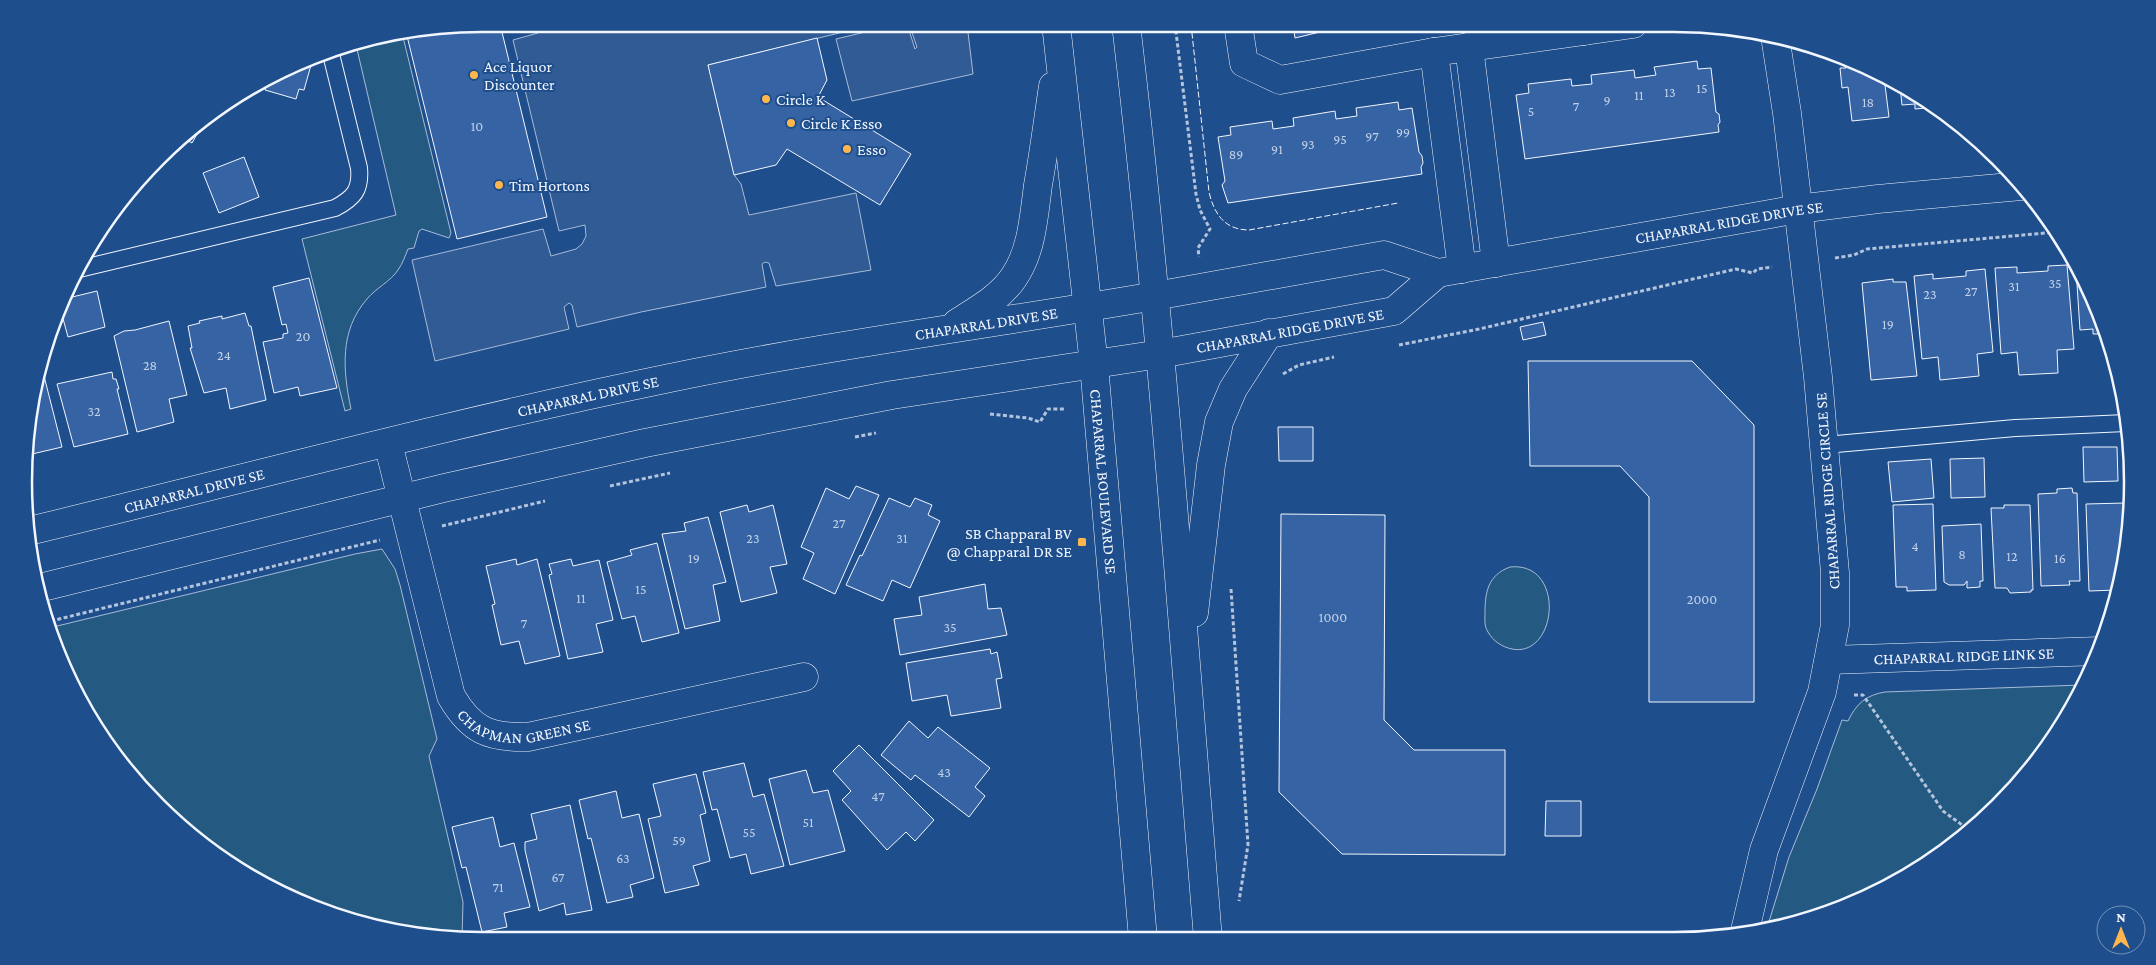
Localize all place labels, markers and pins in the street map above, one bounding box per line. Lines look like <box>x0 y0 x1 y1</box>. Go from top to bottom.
place label: Ace Liquor Discounter <box>484 58 555 93</box>
marker: Ace Liquor Discounter <box>468 69 480 81</box>
place label: Circle K <box>776 91 826 108</box>
marker: Circle K <box>760 93 772 105</box>
place label: Circle K Esso <box>801 115 882 132</box>
marker: Circle K Esso <box>785 117 797 129</box>
place label: Esso <box>857 141 886 158</box>
marker: Esso <box>841 143 853 155</box>
place label: Tim Hortons <box>509 177 590 194</box>
marker: Tim Hortons <box>493 179 505 191</box>
place label: SB Chapparal BV @ Chapparal DR SE <box>947 525 1073 561</box>
marker: SB Chapparal BV @ Chapparal DR SE <box>1076 536 1088 548</box>

